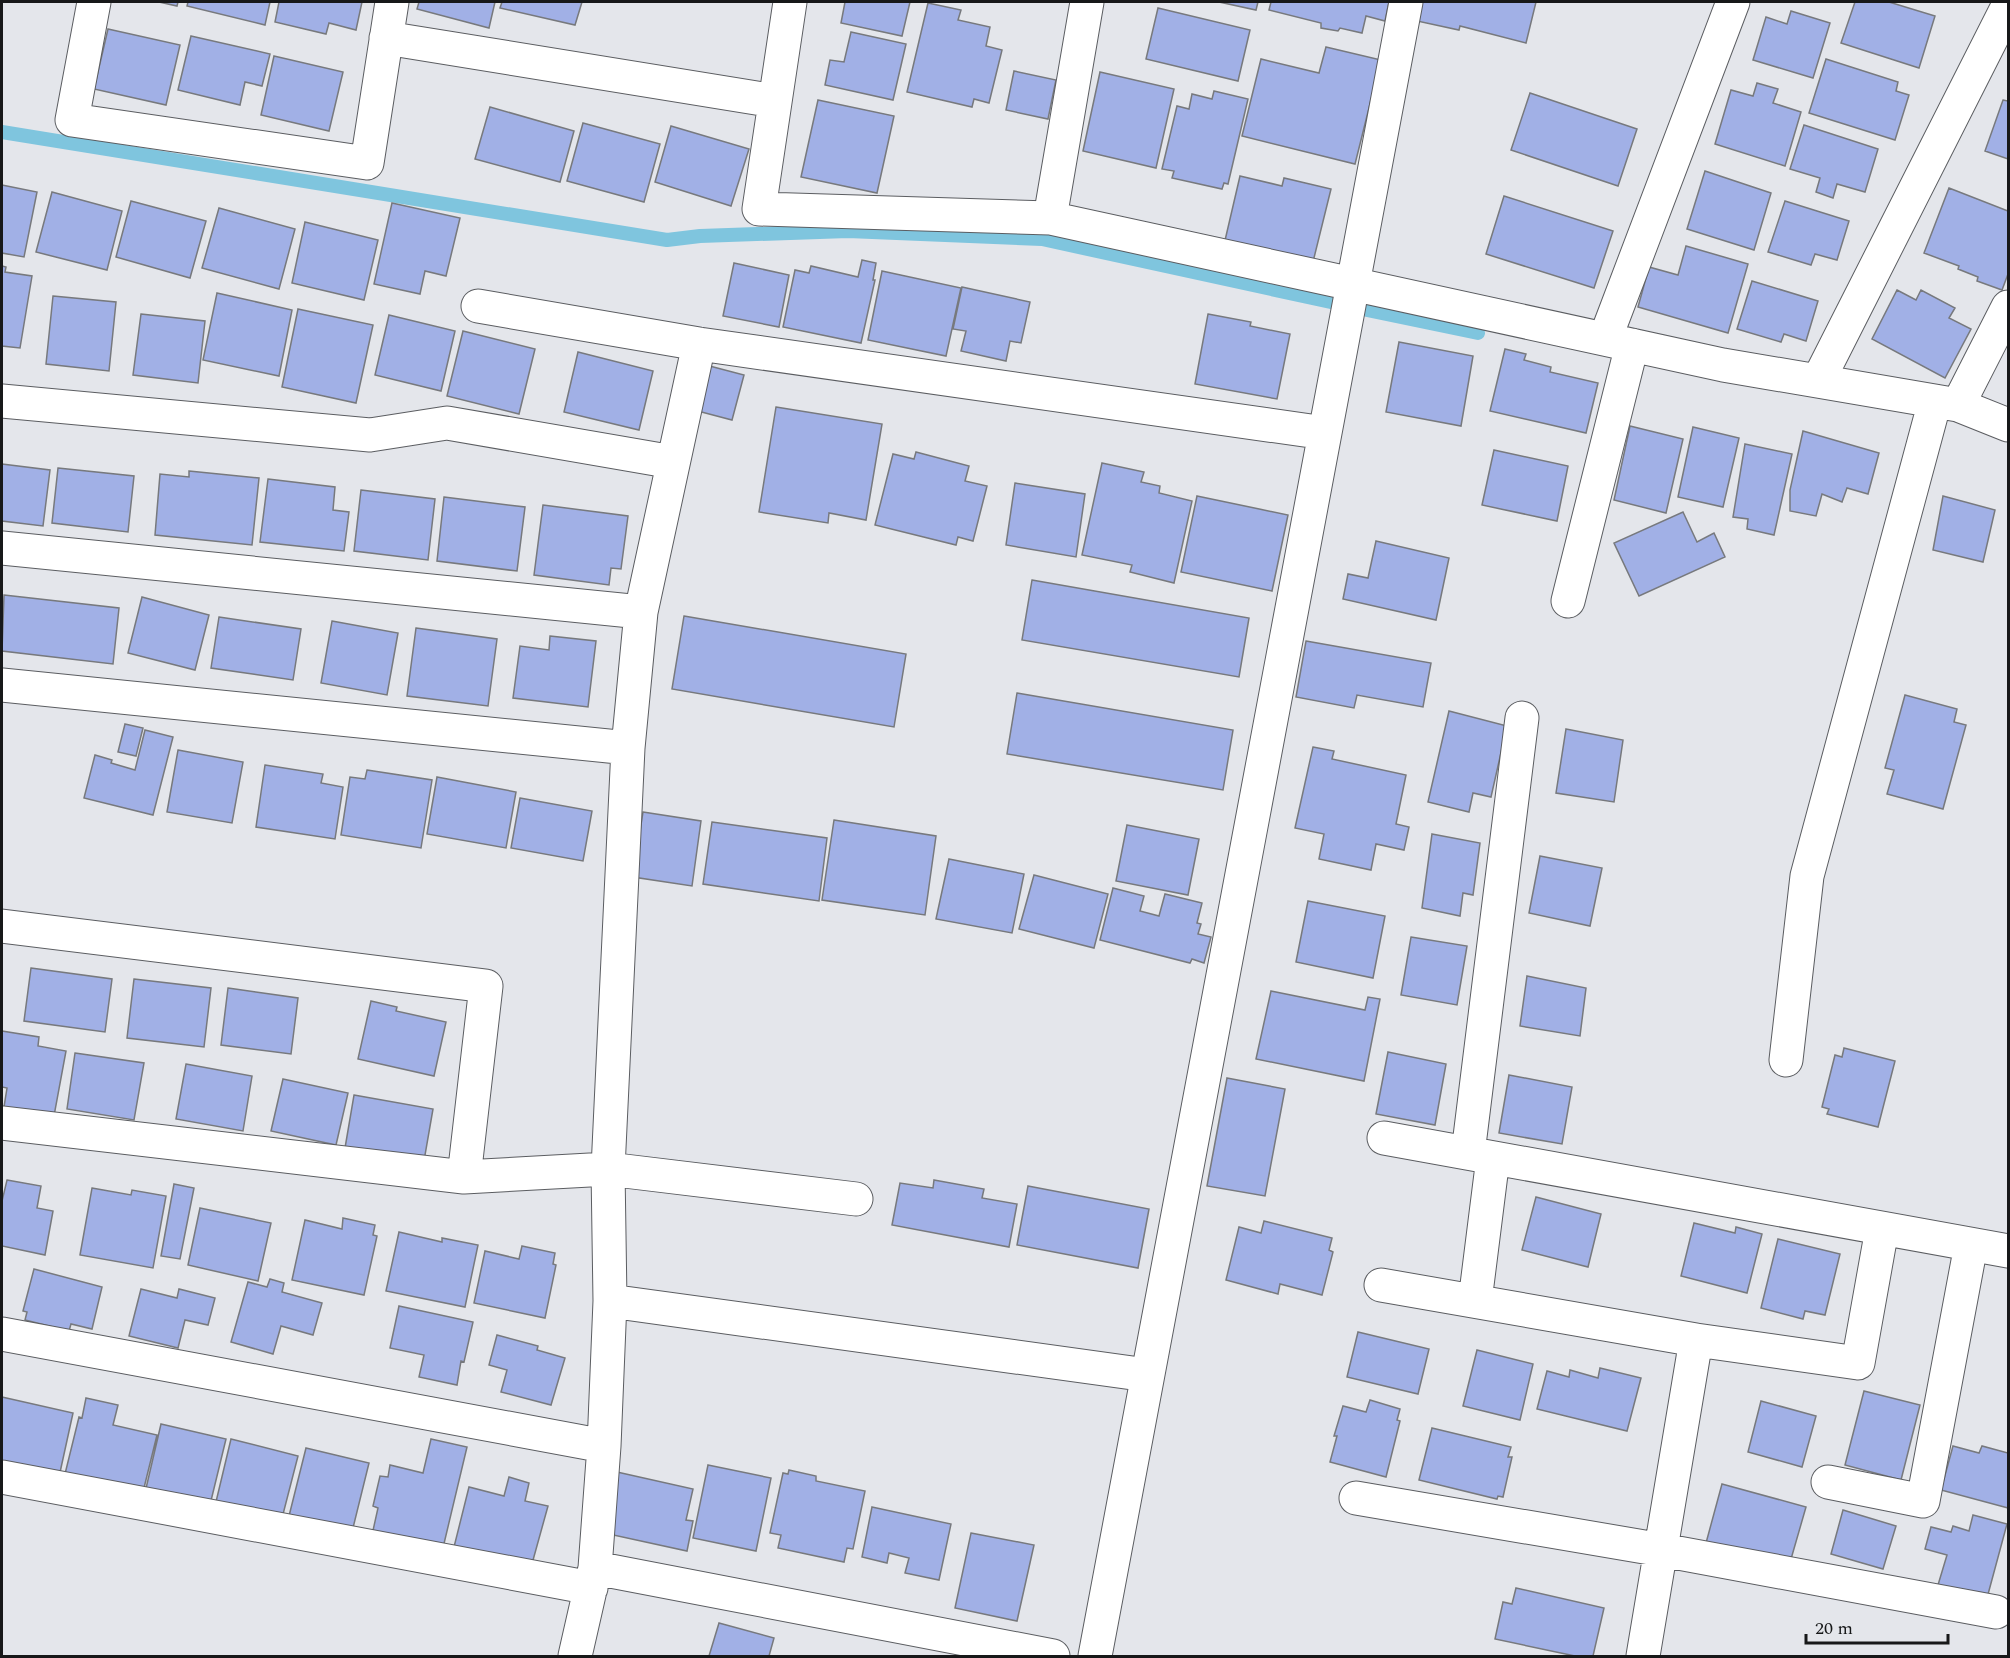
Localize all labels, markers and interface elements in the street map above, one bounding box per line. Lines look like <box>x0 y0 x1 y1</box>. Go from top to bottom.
scale bar <box>1806 1607 1948 1645</box>
text: 20 m <box>1815 1615 1853 1642</box>

